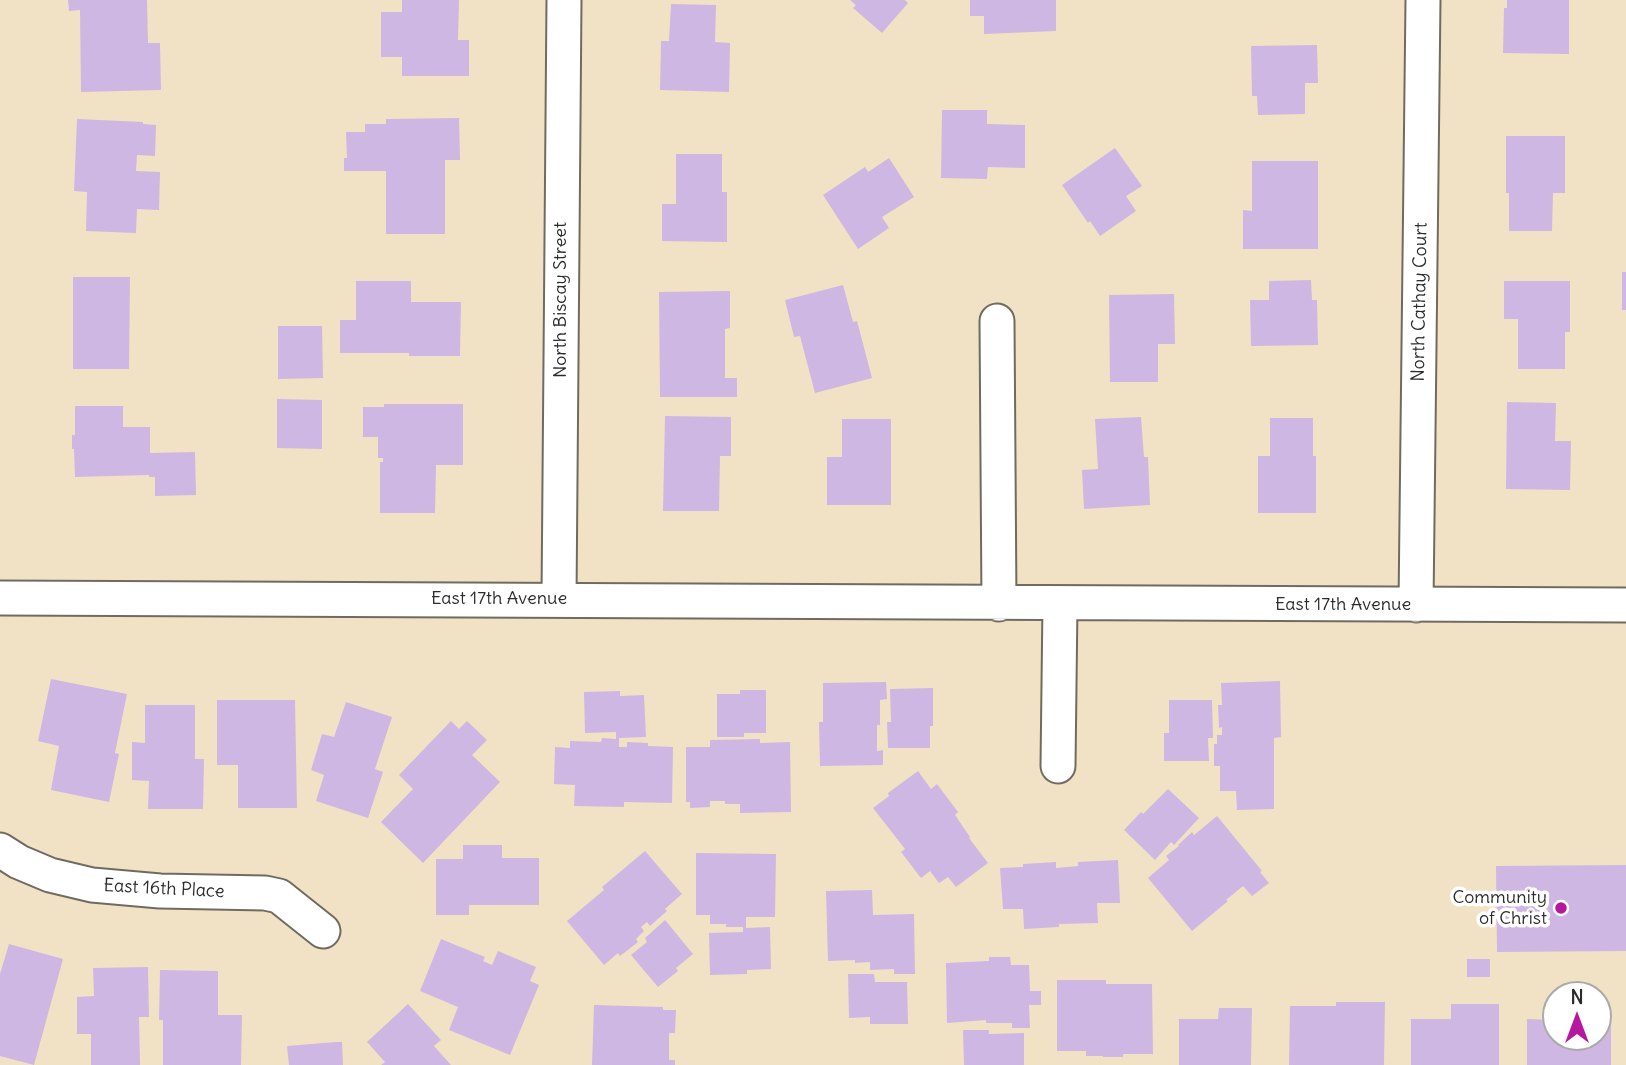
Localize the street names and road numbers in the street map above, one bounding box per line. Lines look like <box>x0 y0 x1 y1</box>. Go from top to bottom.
street label: North Biscay Street <box>550 222 572 378</box>
street label: North Cathay Court <box>1408 222 1432 382</box>
street label: East 17th Avenue <box>431 588 567 610</box>
street label: East 17th Avenue <box>1275 594 1411 616</box>
street label: East 16th Place <box>103 875 225 903</box>

